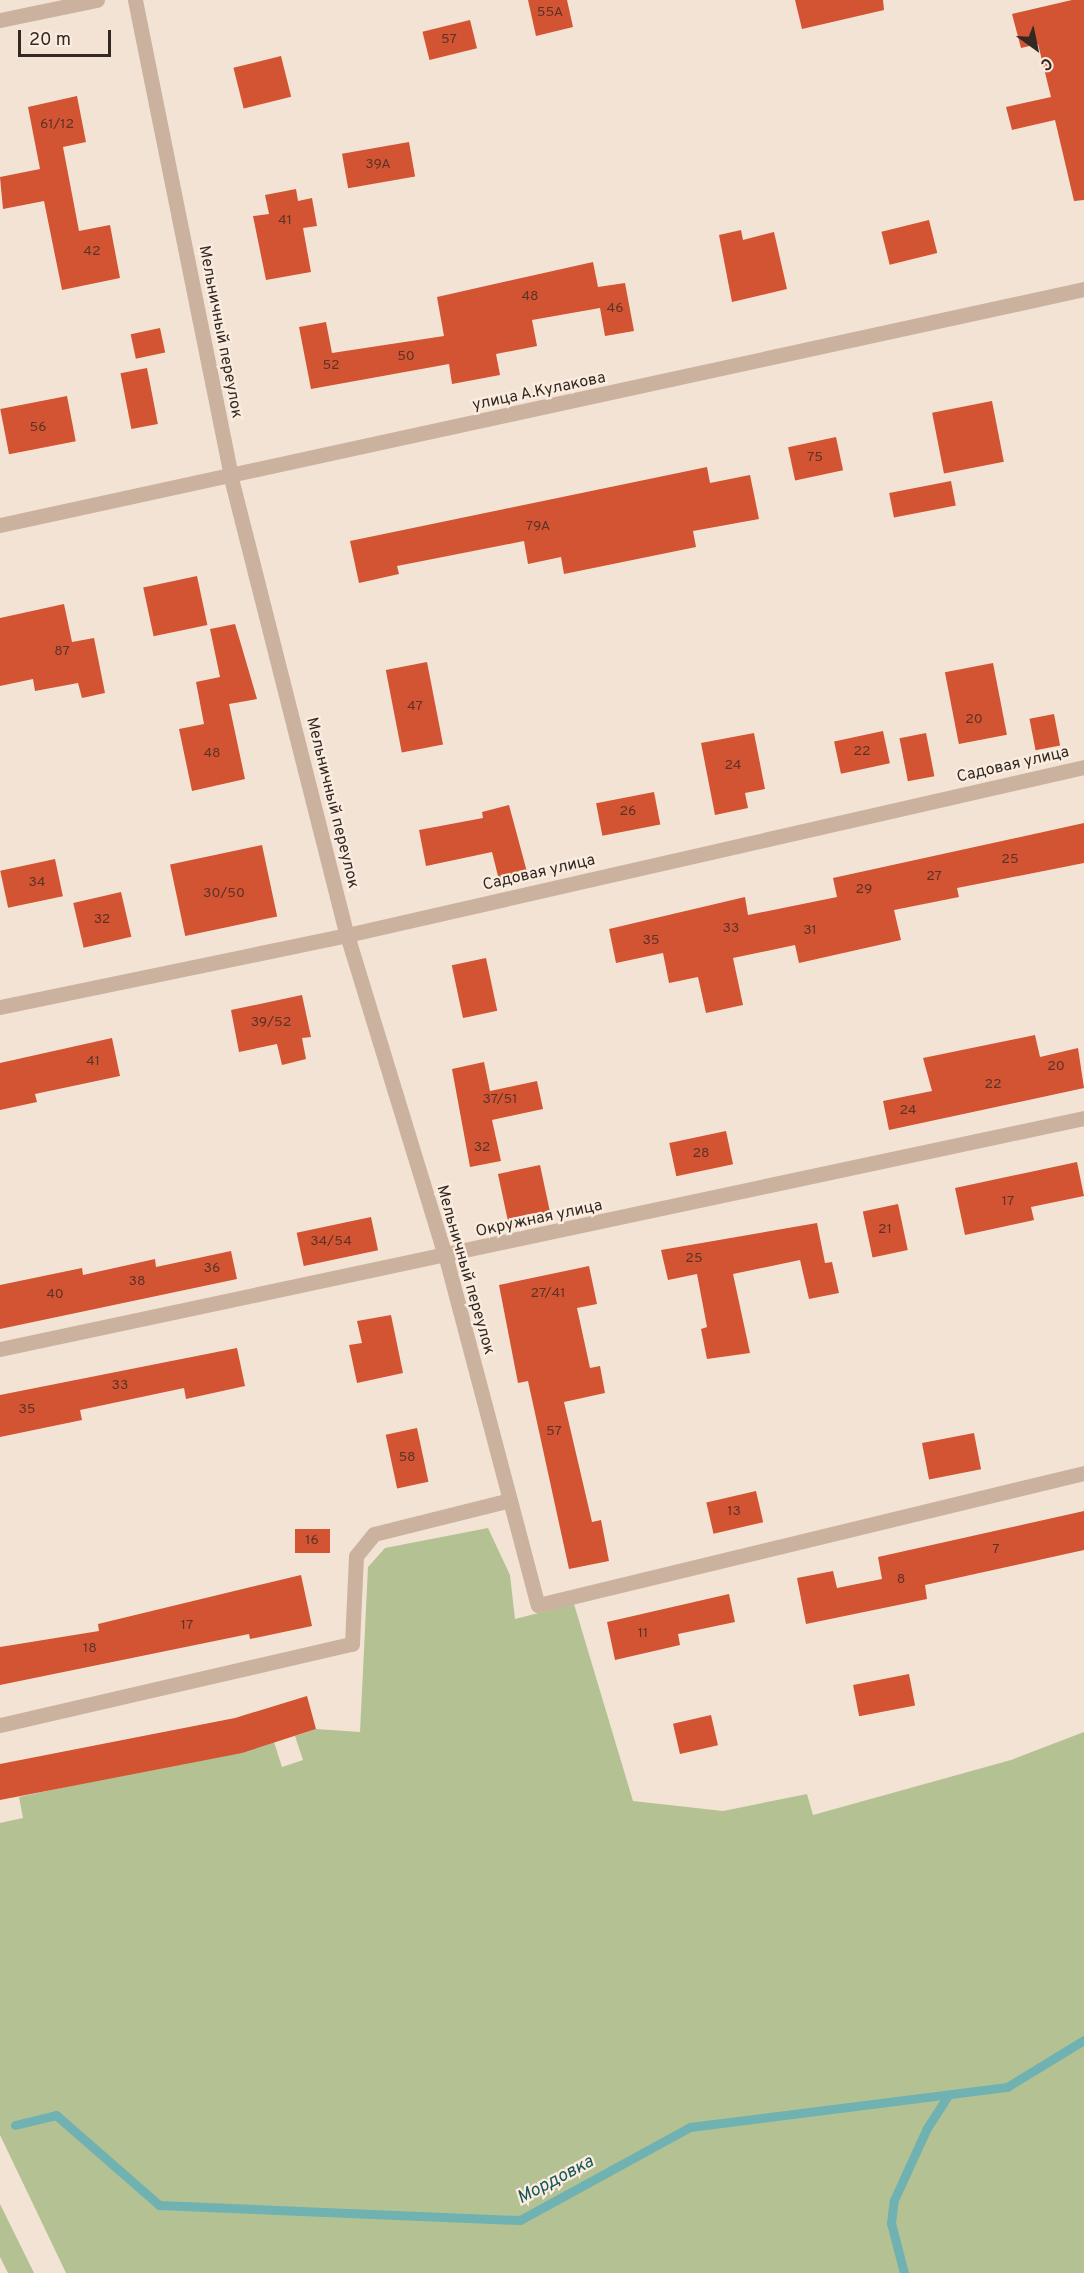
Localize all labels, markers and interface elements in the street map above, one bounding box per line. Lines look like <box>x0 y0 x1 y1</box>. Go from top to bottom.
house number: 55А <box>537 5 563 21</box>
scale bar <box>21 18 114 56</box>
north arrow <box>1006 18 1066 78</box>
text: 20 m <box>29 29 71 52</box>
house number: 57 <box>441 32 457 48</box>
text: С <box>1036 52 1056 74</box>
house number: 61/12 <box>40 117 74 133</box>
house number: 39А <box>365 157 391 173</box>
house number: 41 <box>278 213 292 229</box>
house number: 42 <box>83 244 101 260</box>
street label: Мельничный переулок <box>194 244 246 420</box>
house number: 48 <box>521 289 539 305</box>
house number: 46 <box>606 301 624 317</box>
house number: 50 <box>397 349 415 365</box>
house number: 52 <box>322 358 340 374</box>
street label: улица А.Кулакова <box>470 368 608 416</box>
house number: 56 <box>29 420 47 436</box>
house number: 75 <box>807 450 823 466</box>
house number: 79А <box>526 519 550 535</box>
house number: 87 <box>54 644 70 660</box>
house number: 47 <box>407 699 423 715</box>
house number: 20 <box>965 712 983 728</box>
street label: Мельничный переулок <box>301 716 363 890</box>
street label: Садовая улица <box>955 743 1071 787</box>
house number: 22 <box>853 744 871 760</box>
house number: 48 <box>203 746 221 762</box>
house number: 24 <box>724 758 742 774</box>
house number: 26 <box>620 804 636 820</box>
street label: Садовая улица <box>481 851 597 895</box>
house number: 25 <box>1001 852 1019 868</box>
house number: 27 <box>926 869 942 885</box>
house number: 34 <box>28 875 46 891</box>
house number: 29 <box>856 882 872 898</box>
house number: 30/50 <box>203 886 245 902</box>
house number: 32 <box>94 912 110 928</box>
house number: 33 <box>723 921 739 937</box>
house number: 31 <box>803 923 817 939</box>
house number: 35 <box>642 933 660 949</box>
house number: 39/52 <box>251 1015 291 1031</box>
house number: 41 <box>86 1054 100 1070</box>
house number: 20 <box>1047 1059 1065 1075</box>
house number: 22 <box>984 1077 1002 1093</box>
house number: 37/51 <box>483 1092 517 1108</box>
house number: 24 <box>899 1103 917 1119</box>
house number: 32 <box>474 1140 490 1156</box>
house number: 28 <box>692 1146 710 1162</box>
street label: Мельничный переулок <box>432 1183 498 1357</box>
house number: 17 <box>1002 1194 1014 1210</box>
street label: Окружная улица <box>474 1196 604 1242</box>
house number: 21 <box>878 1222 892 1238</box>
house number: 34/54 <box>310 1234 352 1250</box>
house number: 25 <box>685 1251 703 1267</box>
house number: 36 <box>204 1261 220 1277</box>
house number: 38 <box>129 1274 145 1290</box>
house number: 27/41 <box>531 1286 565 1302</box>
house number: 40 <box>46 1287 64 1303</box>
house number: 33 <box>112 1378 128 1394</box>
house number: 35 <box>18 1402 36 1418</box>
house number: 57 <box>546 1424 562 1440</box>
house number: 58 <box>398 1450 416 1466</box>
house number: 13 <box>727 1504 741 1520</box>
house number: 16 <box>305 1533 319 1549</box>
house number: 7 <box>992 1542 1000 1558</box>
house number: 8 <box>897 1572 905 1588</box>
house number: 17 <box>181 1618 193 1634</box>
house number: 11 <box>638 1626 648 1642</box>
house number: 18 <box>83 1641 97 1657</box>
water label: Мордовка <box>514 2152 598 2210</box>

